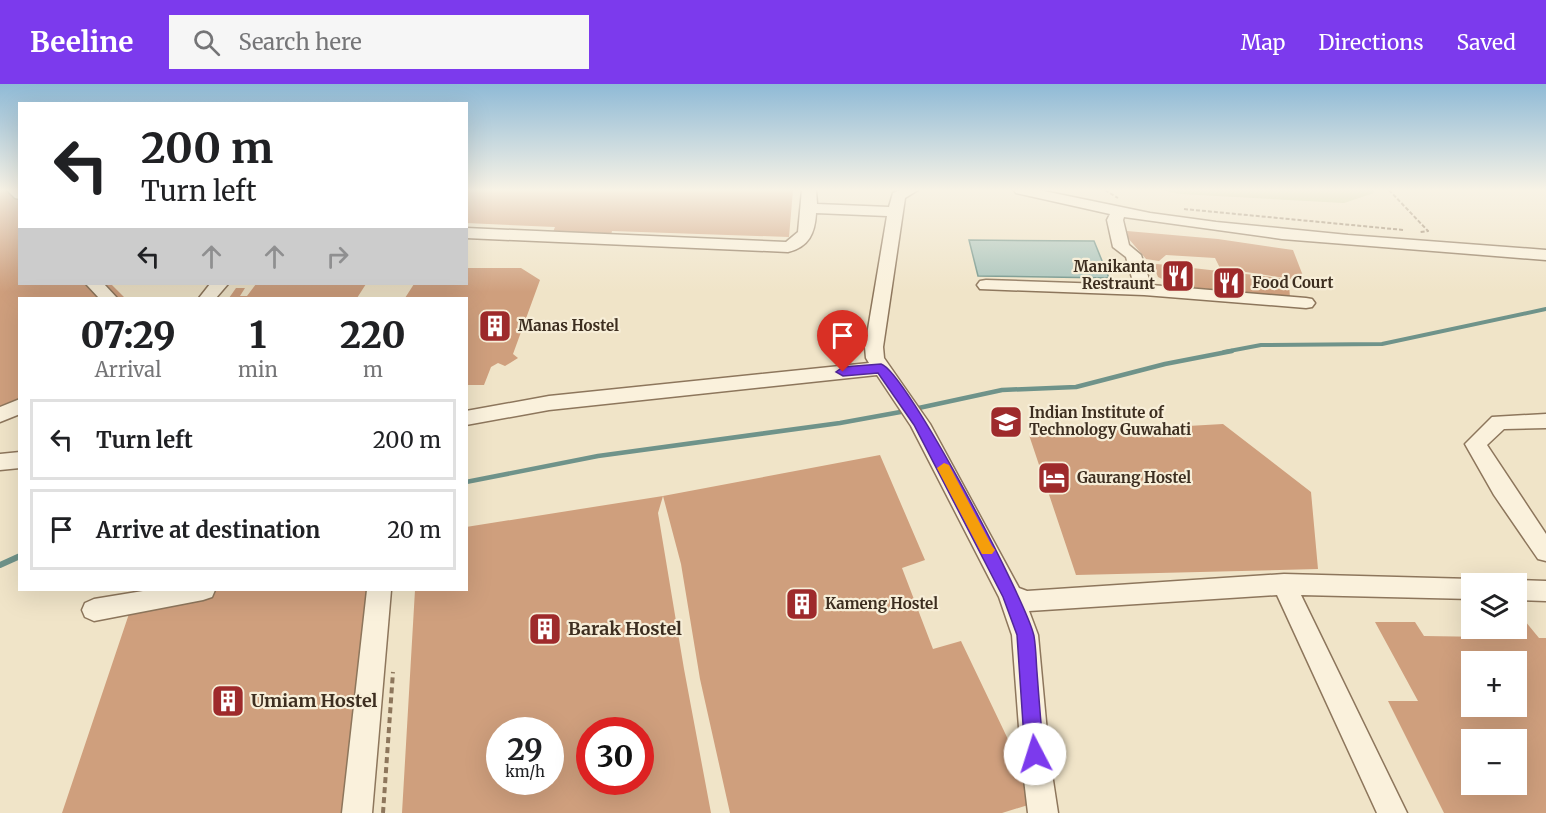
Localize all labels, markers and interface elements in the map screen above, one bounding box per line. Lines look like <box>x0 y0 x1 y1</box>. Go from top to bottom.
search box <box>169 15 589 69</box>
text: Beeline <box>30 24 133 60</box>
icon: search <box>190 26 223 59</box>
text: Search here <box>238 28 362 56</box>
text: Map <box>1241 29 1285 56</box>
text: Directions <box>1318 29 1423 56</box>
text: Saved <box>1456 29 1516 56</box>
text: 200 m <box>141 122 273 174</box>
icon: left <box>42 126 120 204</box>
text: Turn left <box>141 174 256 208</box>
icon: left <box>132 240 165 273</box>
icon: ahead <box>195 240 228 273</box>
icon: ahead <box>258 240 291 273</box>
icon: right <box>321 240 354 273</box>
place label: Manikanta Restraunt <box>1074 257 1156 293</box>
restaurant icon: Manikanta Restraunt <box>1160 258 1196 294</box>
restaurant icon: Food Court <box>1211 265 1247 301</box>
place label: Food Court <box>1252 273 1333 292</box>
building icon: Manas Hostel <box>477 308 513 344</box>
pin <box>817 310 868 372</box>
text: 07:29 <box>80 313 176 358</box>
text: 1 <box>249 313 266 358</box>
text: 220 <box>340 313 406 358</box>
place label: Manas Hostel <box>518 316 619 335</box>
icon: arrive <box>826 319 859 352</box>
text: Arrival <box>95 357 161 382</box>
text: min <box>238 357 278 382</box>
text: m <box>363 357 383 382</box>
place label: Indian Institute of Technology Guwahati <box>1029 403 1191 439</box>
school or university icon: Indian Institute of Technology Guwahati <box>988 404 1024 440</box>
icon: left <box>45 423 78 456</box>
text: Turn left <box>96 426 193 454</box>
text: 200 m <box>373 426 441 454</box>
hotel icon: Gaurang Hostel <box>1036 460 1072 496</box>
place label: Gaurang Hostel <box>1077 468 1191 487</box>
icon: arrive <box>45 513 78 546</box>
text: Arrive at destination <box>96 516 320 544</box>
text: 20 m <box>387 516 441 544</box>
map controls <box>1461 573 1527 795</box>
button: layers <box>1461 573 1527 639</box>
building icon: Kameng Hostel <box>784 586 820 622</box>
place label: Kameng Hostel <box>825 594 938 613</box>
building icon: Barak Hostel <box>527 611 563 647</box>
place label: Barak Hostel <box>568 617 682 640</box>
button: + <box>1461 651 1527 717</box>
building icon: Umiam Hostel <box>210 683 246 719</box>
place label: Umiam Hostel <box>251 689 378 712</box>
speed limit sign: 30 <box>576 717 654 795</box>
position arrow <box>1003 722 1067 786</box>
button: − <box>1461 729 1527 795</box>
text: 29 <box>507 730 543 768</box>
text: km/h <box>505 762 545 781</box>

